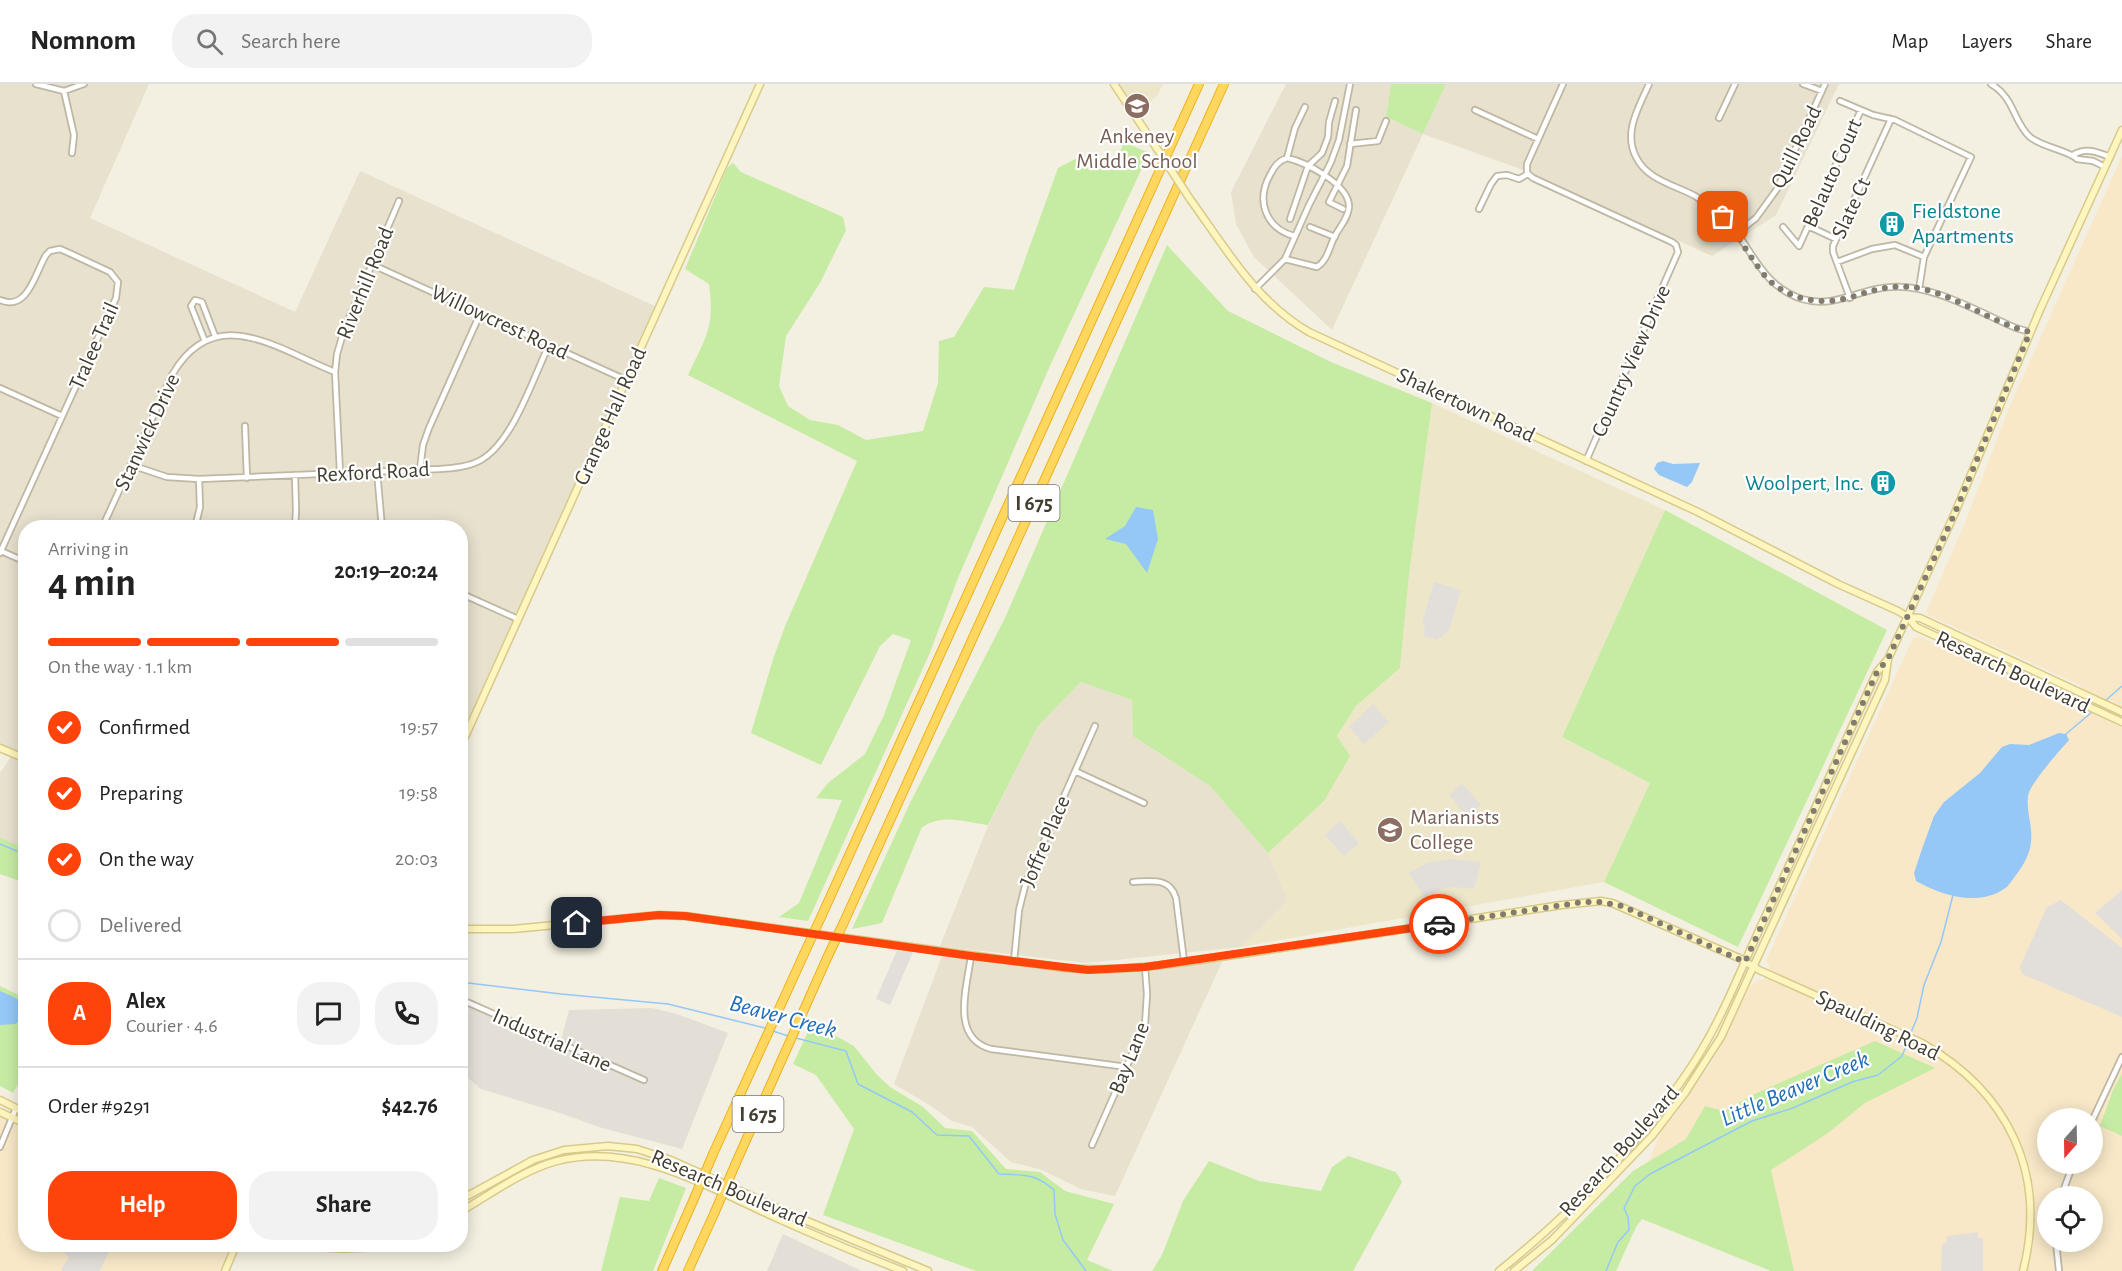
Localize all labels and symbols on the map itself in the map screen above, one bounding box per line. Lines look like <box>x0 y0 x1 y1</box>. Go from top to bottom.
school or university icon: Ankeney Middle School <box>1122 91 1152 121</box>
street label: Quill Road <box>1767 102 1825 192</box>
street label: Belauto Court <box>1798 115 1866 231</box>
place label: Ankeney Middle School <box>1076 125 1198 172</box>
street label: Slate Ct <box>1827 174 1875 242</box>
pin <box>1697 191 1748 242</box>
place label: Fieldstone Apartments <box>1912 200 2014 247</box>
building icon: Fieldstone Apartments <box>1877 209 1907 239</box>
street label: Riverhill Road <box>333 224 397 342</box>
street label: Willowcrest Road <box>428 281 572 363</box>
street label: Country View Drive <box>1588 282 1674 440</box>
street label: Tralee Trail <box>65 299 123 393</box>
street label: Grange Hall Road <box>570 344 650 488</box>
street label: Shakertown Road <box>1394 363 1538 447</box>
street label: Stanwick Drive <box>110 370 184 494</box>
street label: Rexford Road <box>316 458 430 486</box>
building icon: Woolpert, Inc. <box>1868 468 1898 498</box>
place label: Woolpert, Inc. <box>1745 472 1864 494</box>
road number: I 675 <box>1008 485 1060 521</box>
street label: Research Boulevard <box>1933 627 2093 717</box>
street label: Joffre Place <box>1016 792 1074 890</box>
place label: Marianists College <box>1410 806 1499 853</box>
school or university icon: Marianists College <box>1375 815 1405 845</box>
courier <box>1409 894 1469 954</box>
pin <box>551 897 602 948</box>
street label: Spaulding Road <box>1813 986 1943 1064</box>
water label: Beaver Creek <box>727 991 839 1043</box>
street label: Industrial Lane <box>489 1004 615 1076</box>
street label: Bay Lane <box>1105 1019 1153 1097</box>
water label: Little Beaver Creek <box>1717 1047 1873 1131</box>
street label: Research Boulevard <box>1555 1082 1683 1220</box>
road number: I 675 <box>732 1096 783 1132</box>
north arrow <box>2037 1108 2103 1174</box>
street label: Research Boulevard <box>648 1145 810 1231</box>

